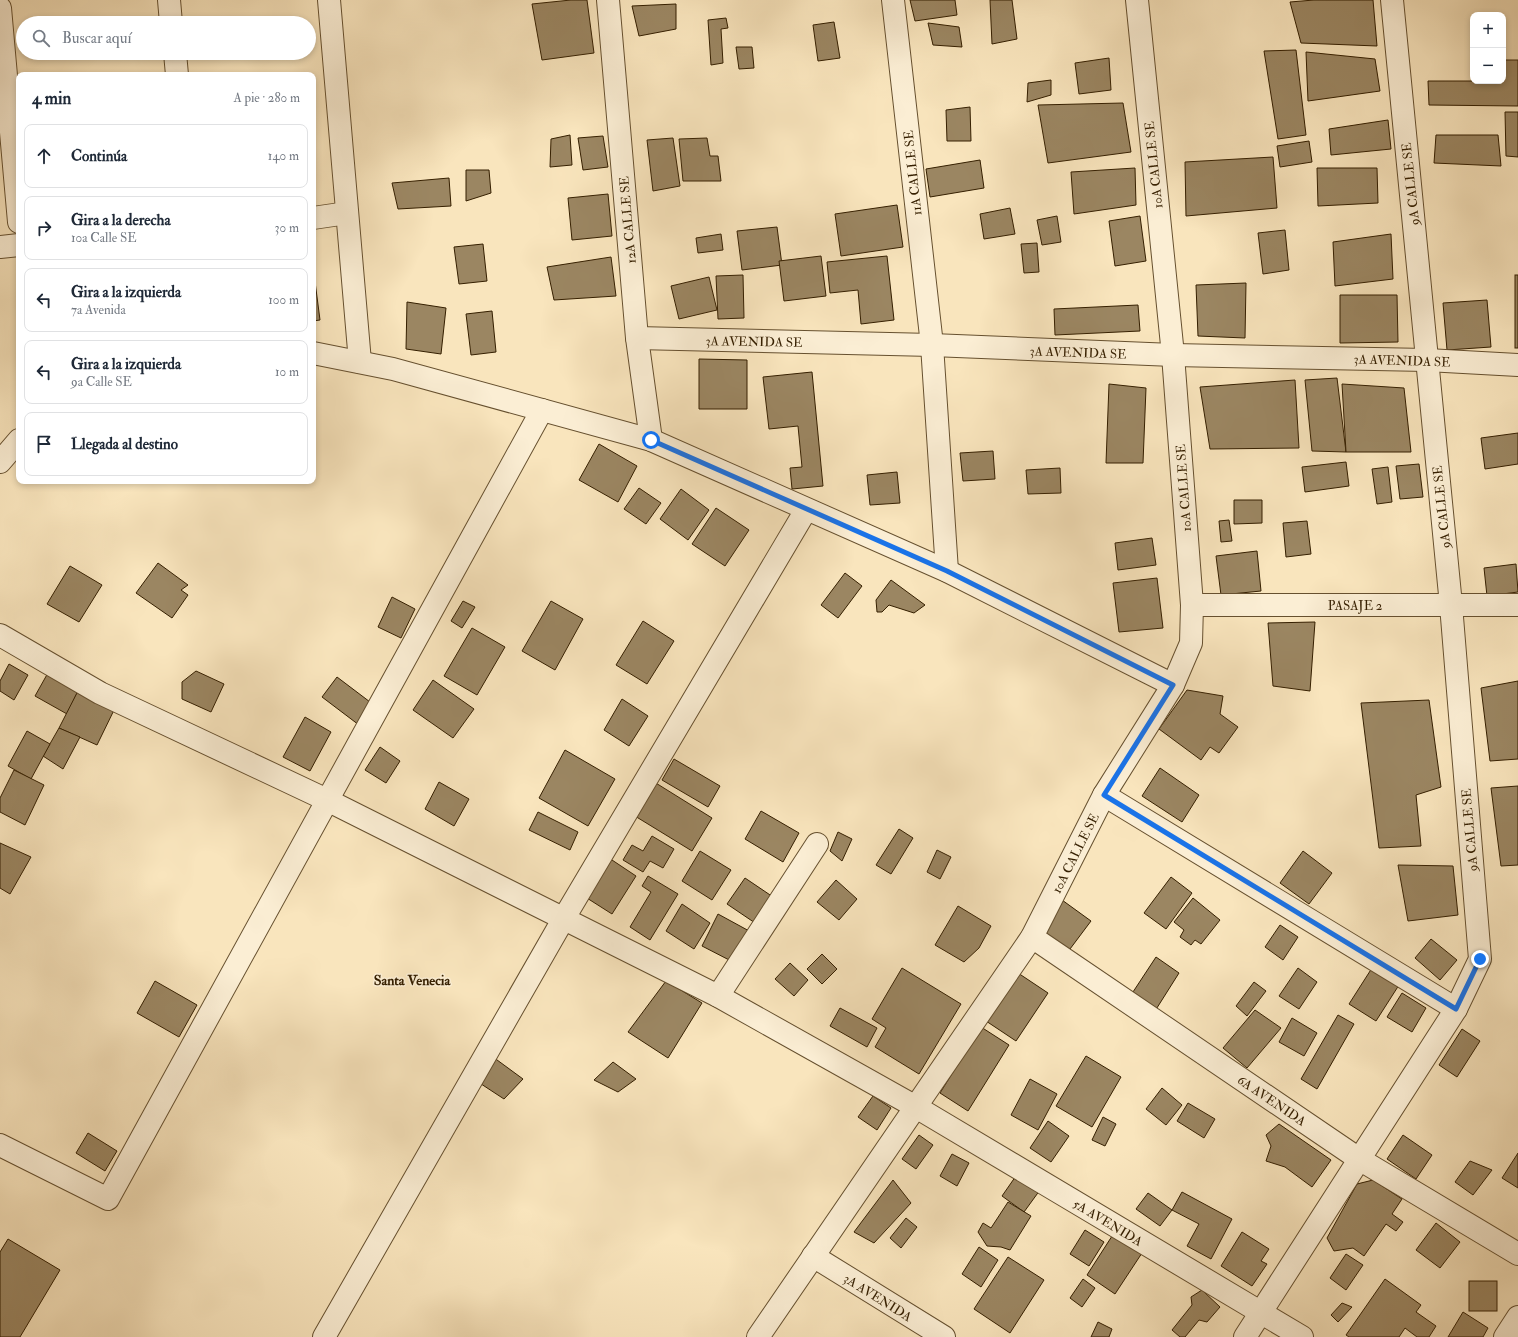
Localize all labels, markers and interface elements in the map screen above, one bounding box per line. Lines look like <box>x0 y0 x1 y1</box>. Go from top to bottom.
map controls <box>1470 12 1506 84</box>
button: + <box>1470 12 1506 48</box>
search box <box>16 16 316 60</box>
icon: search <box>30 27 52 49</box>
text: Buscar aquí <box>62 29 131 48</box>
button: − <box>1470 48 1506 84</box>
text: 4 min <box>32 88 71 109</box>
text: A pie · 280 m <box>233 90 300 106</box>
street label: 10A CALLE SE <box>1141 121 1167 209</box>
street label: 11A CALLE SE <box>901 129 925 216</box>
street label: 9A CALLE SE <box>1399 142 1423 227</box>
icon: ahead <box>33 145 55 167</box>
text: Continúa <box>71 147 127 166</box>
text: 140 m <box>268 148 299 164</box>
street label: 12A CALLE SE <box>616 176 640 264</box>
text: Gira a la derecha <box>71 211 171 230</box>
icon: right <box>33 217 55 239</box>
text: 30 m <box>275 220 299 236</box>
text: 10a Calle SE <box>71 230 137 246</box>
text: Gira a la izquierda <box>71 283 181 302</box>
icon: left <box>33 289 55 311</box>
text: 100 m <box>268 292 299 308</box>
text: 7a Avenida <box>71 302 126 318</box>
street label: 3A AVENIDA SE <box>705 333 803 351</box>
street label: 3A AVENIDA SE <box>1029 343 1127 363</box>
street label: 3A AVENIDA SE <box>1353 351 1451 371</box>
text: Gira a la izquierda <box>71 355 181 374</box>
icon: left <box>33 361 55 383</box>
text: 10 m <box>275 364 299 380</box>
text: 9a Calle SE <box>71 374 132 390</box>
route start <box>642 431 660 449</box>
icon: arrive <box>33 433 55 455</box>
text: Llegada al destino <box>71 435 178 454</box>
street label: 10A CALLE SE <box>1173 444 1195 532</box>
street label: 9A CALLE SE <box>1430 465 1454 550</box>
street label: PASAJE 2 <box>1328 598 1383 614</box>
street label: 9A CALLE SE <box>1458 788 1482 873</box>
street label: 10A CALLE SE <box>1049 811 1103 896</box>
route end <box>1471 950 1489 968</box>
district label: Santa Venecia <box>374 972 452 989</box>
street label: 6A AVENIDA <box>1234 1072 1309 1130</box>
street label: 5A AVENIDA <box>1070 1196 1146 1250</box>
street label: 3A AVENIDA <box>840 1271 915 1326</box>

